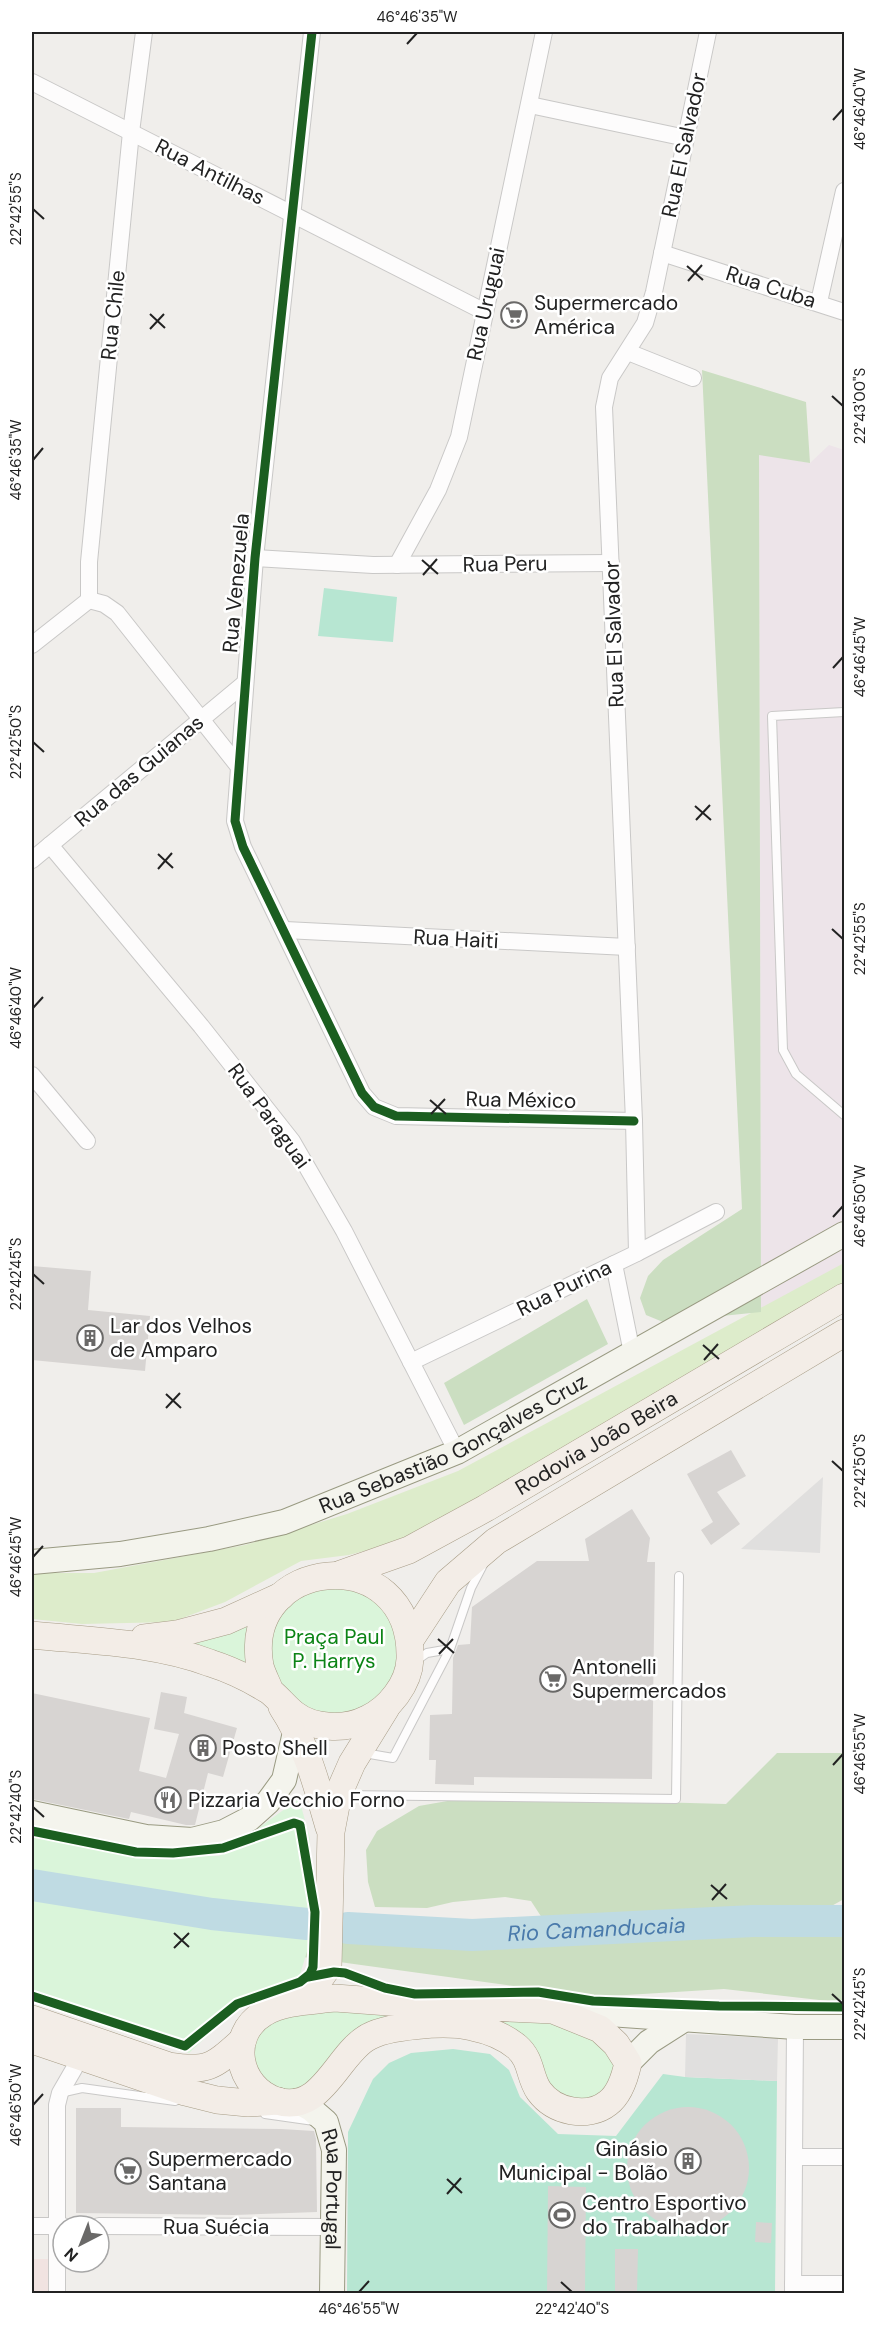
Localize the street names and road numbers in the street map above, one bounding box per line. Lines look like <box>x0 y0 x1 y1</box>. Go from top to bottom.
street label: Rua El Salvador <box>655 70 713 220</box>
street label: Rua Antilhas <box>150 132 270 212</box>
street label: Rua Uruguai <box>460 245 512 363</box>
street label: Rua Cuba <box>722 259 820 315</box>
street label: Rua Chile <box>94 269 132 361</box>
street label: Rua Venezuela <box>216 512 256 654</box>
street label: Rua Peru <box>462 549 548 579</box>
street label: Rua El Salvador <box>597 560 631 708</box>
street label: Rua das Guianas <box>68 709 210 833</box>
street label: Rua Haiti <box>413 923 499 955</box>
street label: Rua Paraguai <box>221 1058 317 1174</box>
street label: Rua México <box>465 1085 577 1115</box>
street label: Rua Purina <box>512 1253 616 1323</box>
street label: Rua Sebastião Gonçalves Cruz <box>315 1368 592 1520</box>
street label: Rodovia João Beira <box>510 1384 683 1502</box>
street label: Rua Portugal <box>315 2125 348 2250</box>
street label: Rua Suécia <box>163 2213 269 2241</box>

